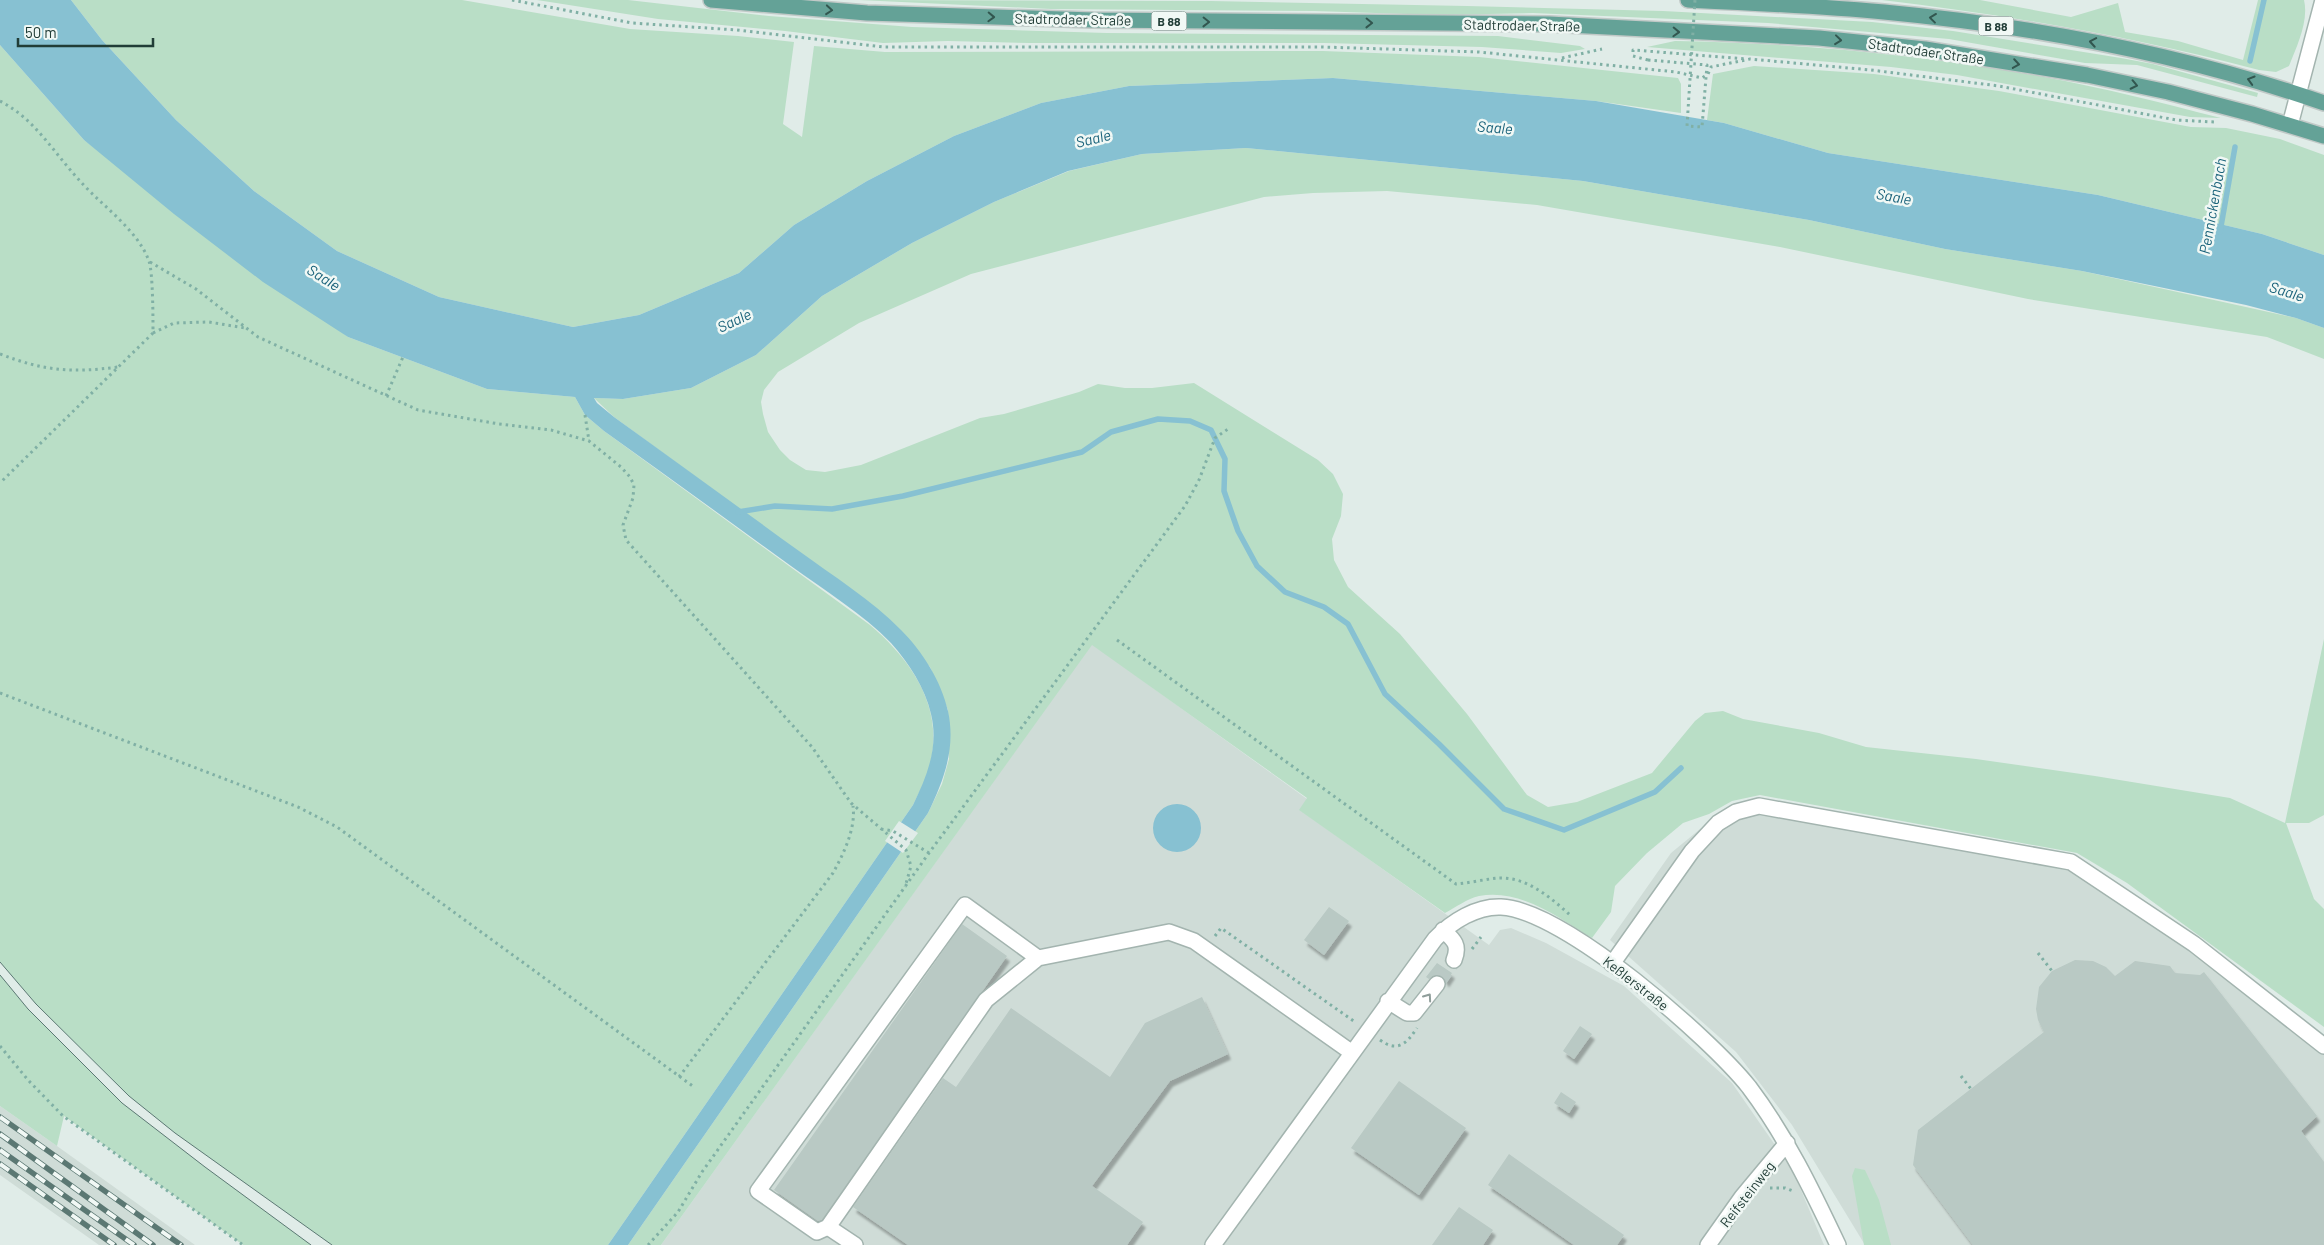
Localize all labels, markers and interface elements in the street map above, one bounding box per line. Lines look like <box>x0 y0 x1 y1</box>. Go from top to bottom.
one-way arrow <box>825 4 833 15</box>
street label: Stadtrodaer Straße <box>1014 9 1132 29</box>
one-way arrow <box>988 12 996 22</box>
road number: B 88 <box>1152 12 1186 30</box>
one-way arrow <box>1928 13 1936 24</box>
scale bar <box>18 15 152 47</box>
street label: Stadtrodaer Straße <box>1463 15 1581 35</box>
one-way arrow <box>1202 16 1210 27</box>
road number: B 88 <box>1978 16 2014 36</box>
one-way arrow <box>1365 18 1373 28</box>
text: 50 m <box>25 23 57 41</box>
one-way arrow <box>1672 26 1680 37</box>
one-way arrow <box>1834 34 1842 45</box>
street label: Stadtrodaer Straße <box>1867 34 1985 68</box>
one-way arrow <box>2089 38 2098 48</box>
one-way arrow <box>2012 58 2021 68</box>
one-way arrow <box>2247 76 2256 86</box>
one-way arrow <box>2130 80 2139 90</box>
water label: Saale <box>1477 116 1514 138</box>
water label: Saale <box>1074 125 1113 151</box>
water label: Pennickenbach <box>2195 157 2229 255</box>
water label: Saale <box>1875 184 1913 208</box>
water label: Saale <box>304 260 344 294</box>
water label: Saale <box>2267 277 2307 305</box>
water label: Saale <box>714 304 754 336</box>
street label: Keßlerstraße <box>1600 952 1672 1014</box>
one-way arrow <box>1422 993 1431 1003</box>
street label: Reifsteinweg <box>1716 1158 1778 1230</box>

